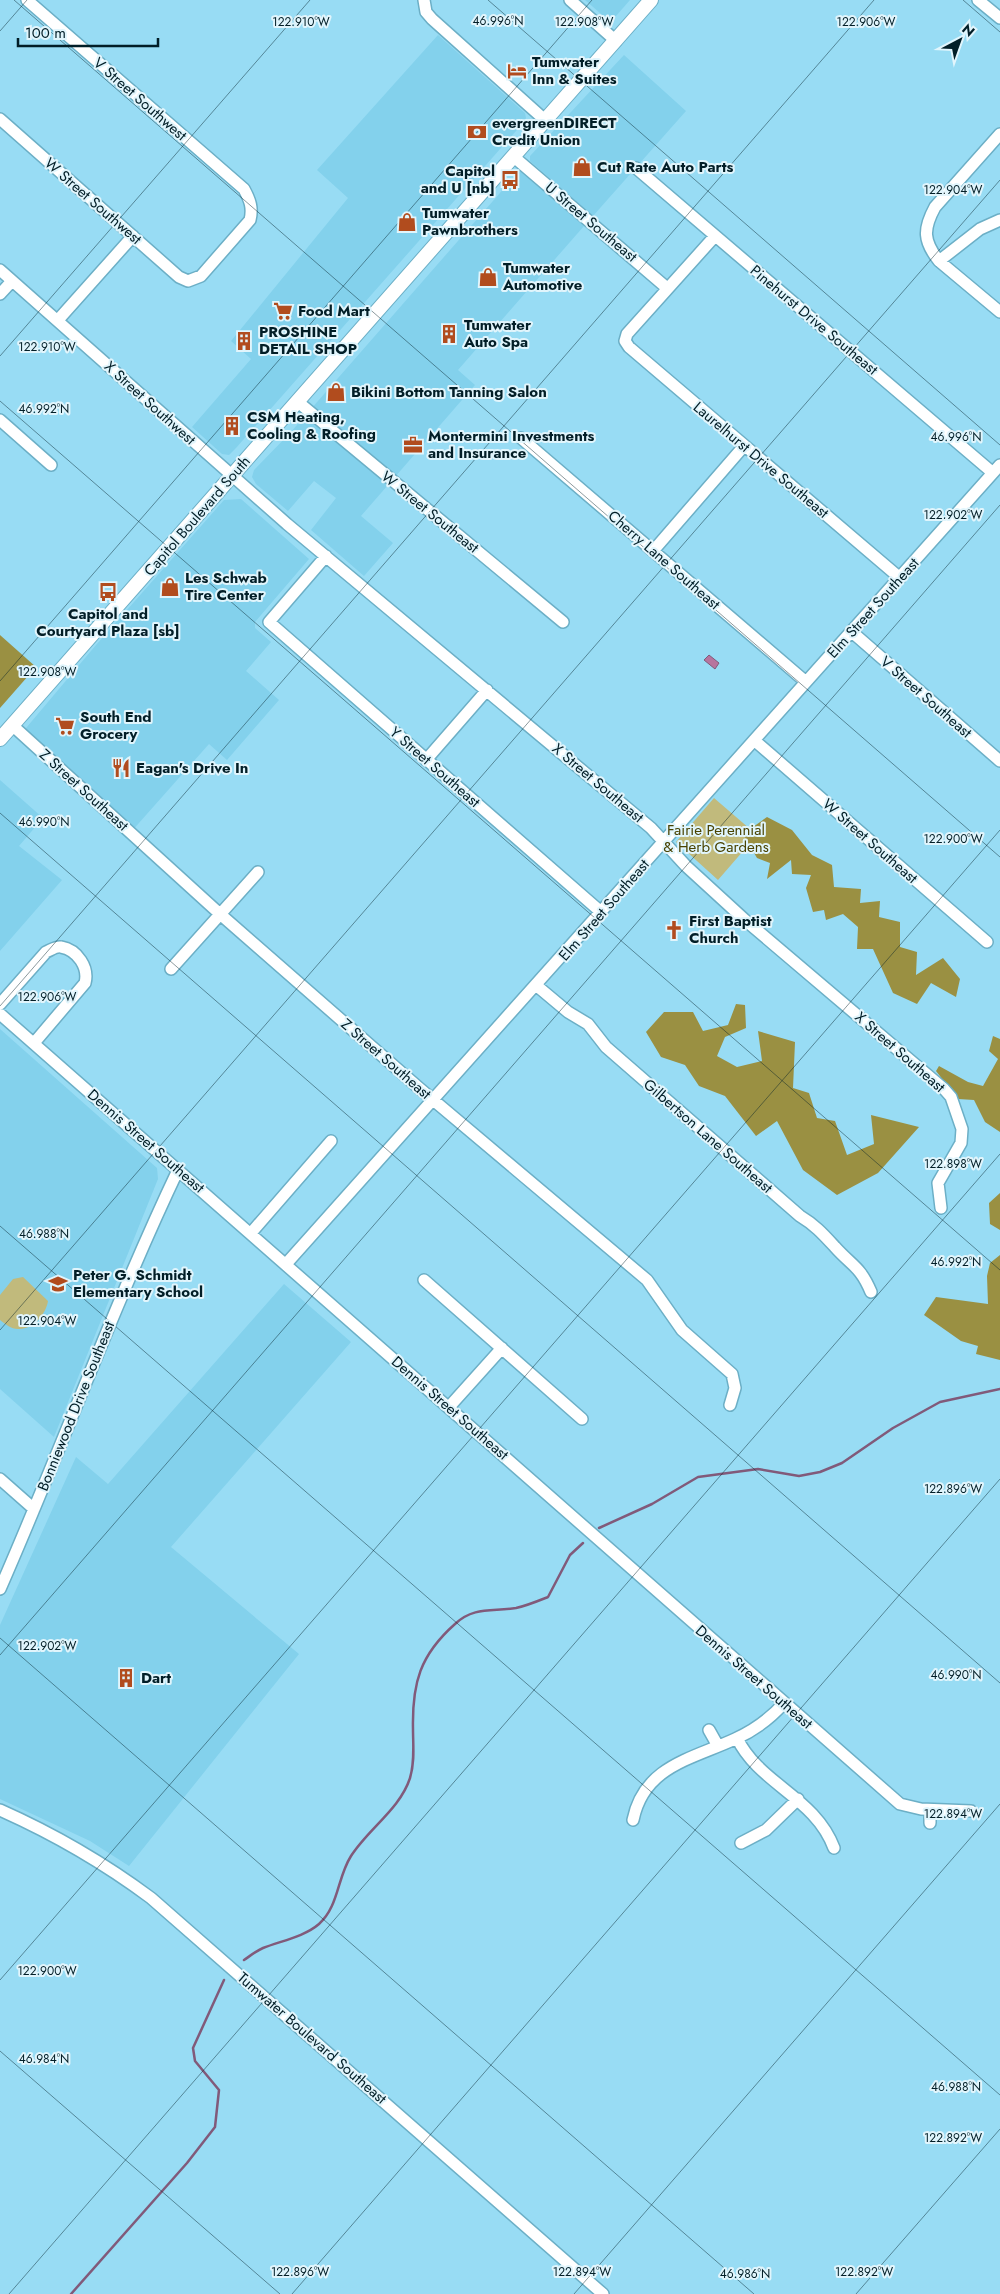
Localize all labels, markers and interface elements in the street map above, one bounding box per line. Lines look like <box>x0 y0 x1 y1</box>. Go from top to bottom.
text: 46.996°N <box>473 12 523 30</box>
text: 122.910°W <box>272 13 330 31</box>
text: 122.908°W <box>555 13 613 31</box>
text: 122.906°W <box>837 13 896 31</box>
scale bar <box>18 15 158 47</box>
north arrow <box>935 15 985 65</box>
text: N <box>958 19 979 41</box>
text: 100 m <box>25 22 66 44</box>
place label: Tumwater Inn & Suites <box>532 51 617 90</box>
street label: V Street Southwest <box>88 52 192 146</box>
hotel icon: Tumwater Inn & Suites <box>506 60 528 82</box>
place label: evergreenDIRECT Credit Union <box>492 112 617 151</box>
bank icon: evergreenDIRECT Credit Union <box>466 121 488 143</box>
street label: W Street Southwest <box>39 152 147 250</box>
shop icon: Cut Rate Auto Parts <box>571 156 593 178</box>
place label: Cut Rate Auto Parts <box>597 156 733 178</box>
place label: Capitol and U [nb] <box>421 160 495 199</box>
bus stop icon: Capitol and U [nb] <box>499 169 521 191</box>
street label: U Street Southeast <box>540 177 642 267</box>
text: 122.904°W <box>924 181 983 199</box>
place label: Tumwater Pawnbrothers <box>422 202 518 241</box>
shop icon: Tumwater Pawnbrothers <box>396 211 418 233</box>
place label: Tumwater Automotive <box>502 257 583 296</box>
street label: Pinehurst Drive Southeast <box>745 260 883 380</box>
shop icon: Tumwater Automotive <box>477 266 499 288</box>
supermarket icon: Food Mart <box>272 300 294 322</box>
place label: Food Mart <box>298 300 370 322</box>
place label: Tumwater Auto Spa <box>463 314 532 353</box>
place label: PROSHINE DETAIL SHOP <box>259 321 357 360</box>
building icon: Tumwater Auto Spa <box>438 323 460 345</box>
building icon: PROSHINE DETAIL SHOP <box>233 330 255 352</box>
text: 122.910°W <box>18 338 76 356</box>
street label: X Street Southwest <box>99 356 201 450</box>
shop icon: Bikini Bottom Tanning Salon <box>325 381 347 403</box>
place label: Bikini Bottom Tanning Salon <box>351 381 547 403</box>
street label: Laurelhurst Drive Southeast <box>688 397 834 524</box>
text: 46.992°N <box>19 400 69 418</box>
place label: CSM Heating, Cooling & Roofing <box>247 406 376 445</box>
building icon: CSM Heating, Cooling & Roofing <box>221 415 243 437</box>
place label: Montermini Investments and Insurance <box>428 425 595 464</box>
text: 46.996°N <box>931 428 981 446</box>
office icon: Montermini Investments and Insurance <box>402 434 424 456</box>
street label: Capitol Boulevard South <box>139 451 255 581</box>
street label: W Street Southeast <box>376 466 484 559</box>
street label: Cherry Lane Southeast <box>603 505 725 615</box>
text: 122.902°W <box>924 506 983 524</box>
street label: Elm Street Southeast <box>822 553 924 663</box>
place label: Les Schwab Tire Center <box>185 567 267 606</box>
shop icon: Les Schwab Tire Center <box>159 576 181 598</box>
bus stop icon: Capitol and Courtyard Plaza [sb] <box>97 581 119 603</box>
place label: Capitol and Courtyard Plaza [sb] <box>36 603 180 642</box>
street label: V Street Southeast <box>875 651 977 743</box>
text: 122.908°W <box>18 663 76 681</box>
place label: South End Grocery <box>80 706 152 745</box>
supermarket icon: South End Grocery <box>54 715 76 737</box>
street label: Y Street Southeast <box>385 721 485 813</box>
street label: X Street Southeast <box>547 738 649 828</box>
street label: Z Street Southeast <box>35 744 134 836</box>
restaurant icon: Eagan's Drive In <box>110 757 132 779</box>
place label: Eagan's Drive In <box>136 757 249 779</box>
street label: W Street Southeast <box>818 793 923 889</box>
text: 46.990°N <box>18 813 70 831</box>
park label: Fairie Perennial & Herb Gardens <box>663 819 769 858</box>
text: 122.900°W <box>923 830 983 848</box>
street label: Elm Street Southeast <box>554 854 655 966</box>
place label: First Baptist Church <box>689 910 772 949</box>
church icon: First Baptist Church <box>663 919 685 941</box>
text: 122.906°W <box>18 988 77 1006</box>
street label: X Street Southeast <box>850 1006 950 1098</box>
street label: Z Street Southeast <box>336 1014 436 1105</box>
street label: Gilbertson Lane Southeast <box>639 1074 778 1199</box>
street label: Dennis Street Southeast <box>83 1084 210 1198</box>
text: 122.898°W <box>924 1155 982 1173</box>
text: 46.988°N <box>19 1225 69 1243</box>
text: 46.992°N <box>931 1253 981 1271</box>
place label: Peter G. Schmidt Elementary School <box>73 1264 203 1303</box>
school or university icon: Peter G. Schmidt Elementary School <box>47 1273 69 1295</box>
text: 122.904°W <box>18 1312 77 1330</box>
street label: Bonniewood Drive Southeast <box>32 1317 120 1494</box>
street label: Dennis Street Southeast <box>387 1351 514 1465</box>
text: 122.896°W <box>924 1480 982 1498</box>
street label: Dennis Street Southeast <box>691 1620 818 1734</box>
text: 122.902°W <box>18 1637 77 1655</box>
text: 46.990°N <box>930 1666 982 1684</box>
building icon: Dart <box>115 1667 137 1689</box>
place label: Dart <box>141 1667 171 1689</box>
text: 122.894°W <box>924 1805 982 1823</box>
text: 122.900°W <box>17 1962 77 1980</box>
street label: Tumwater Boulevard Southeast <box>233 1967 392 2109</box>
text: 46.984°N <box>19 2050 69 2068</box>
text: 46.988°N <box>931 2078 981 2096</box>
text: 122.892°W <box>924 2129 982 2147</box>
text: 122.896°W <box>271 2263 329 2281</box>
text: 122.894°W <box>553 2263 611 2281</box>
text: 122.892°W <box>835 2263 893 2281</box>
text: 46.986°N <box>720 2265 770 2283</box>

